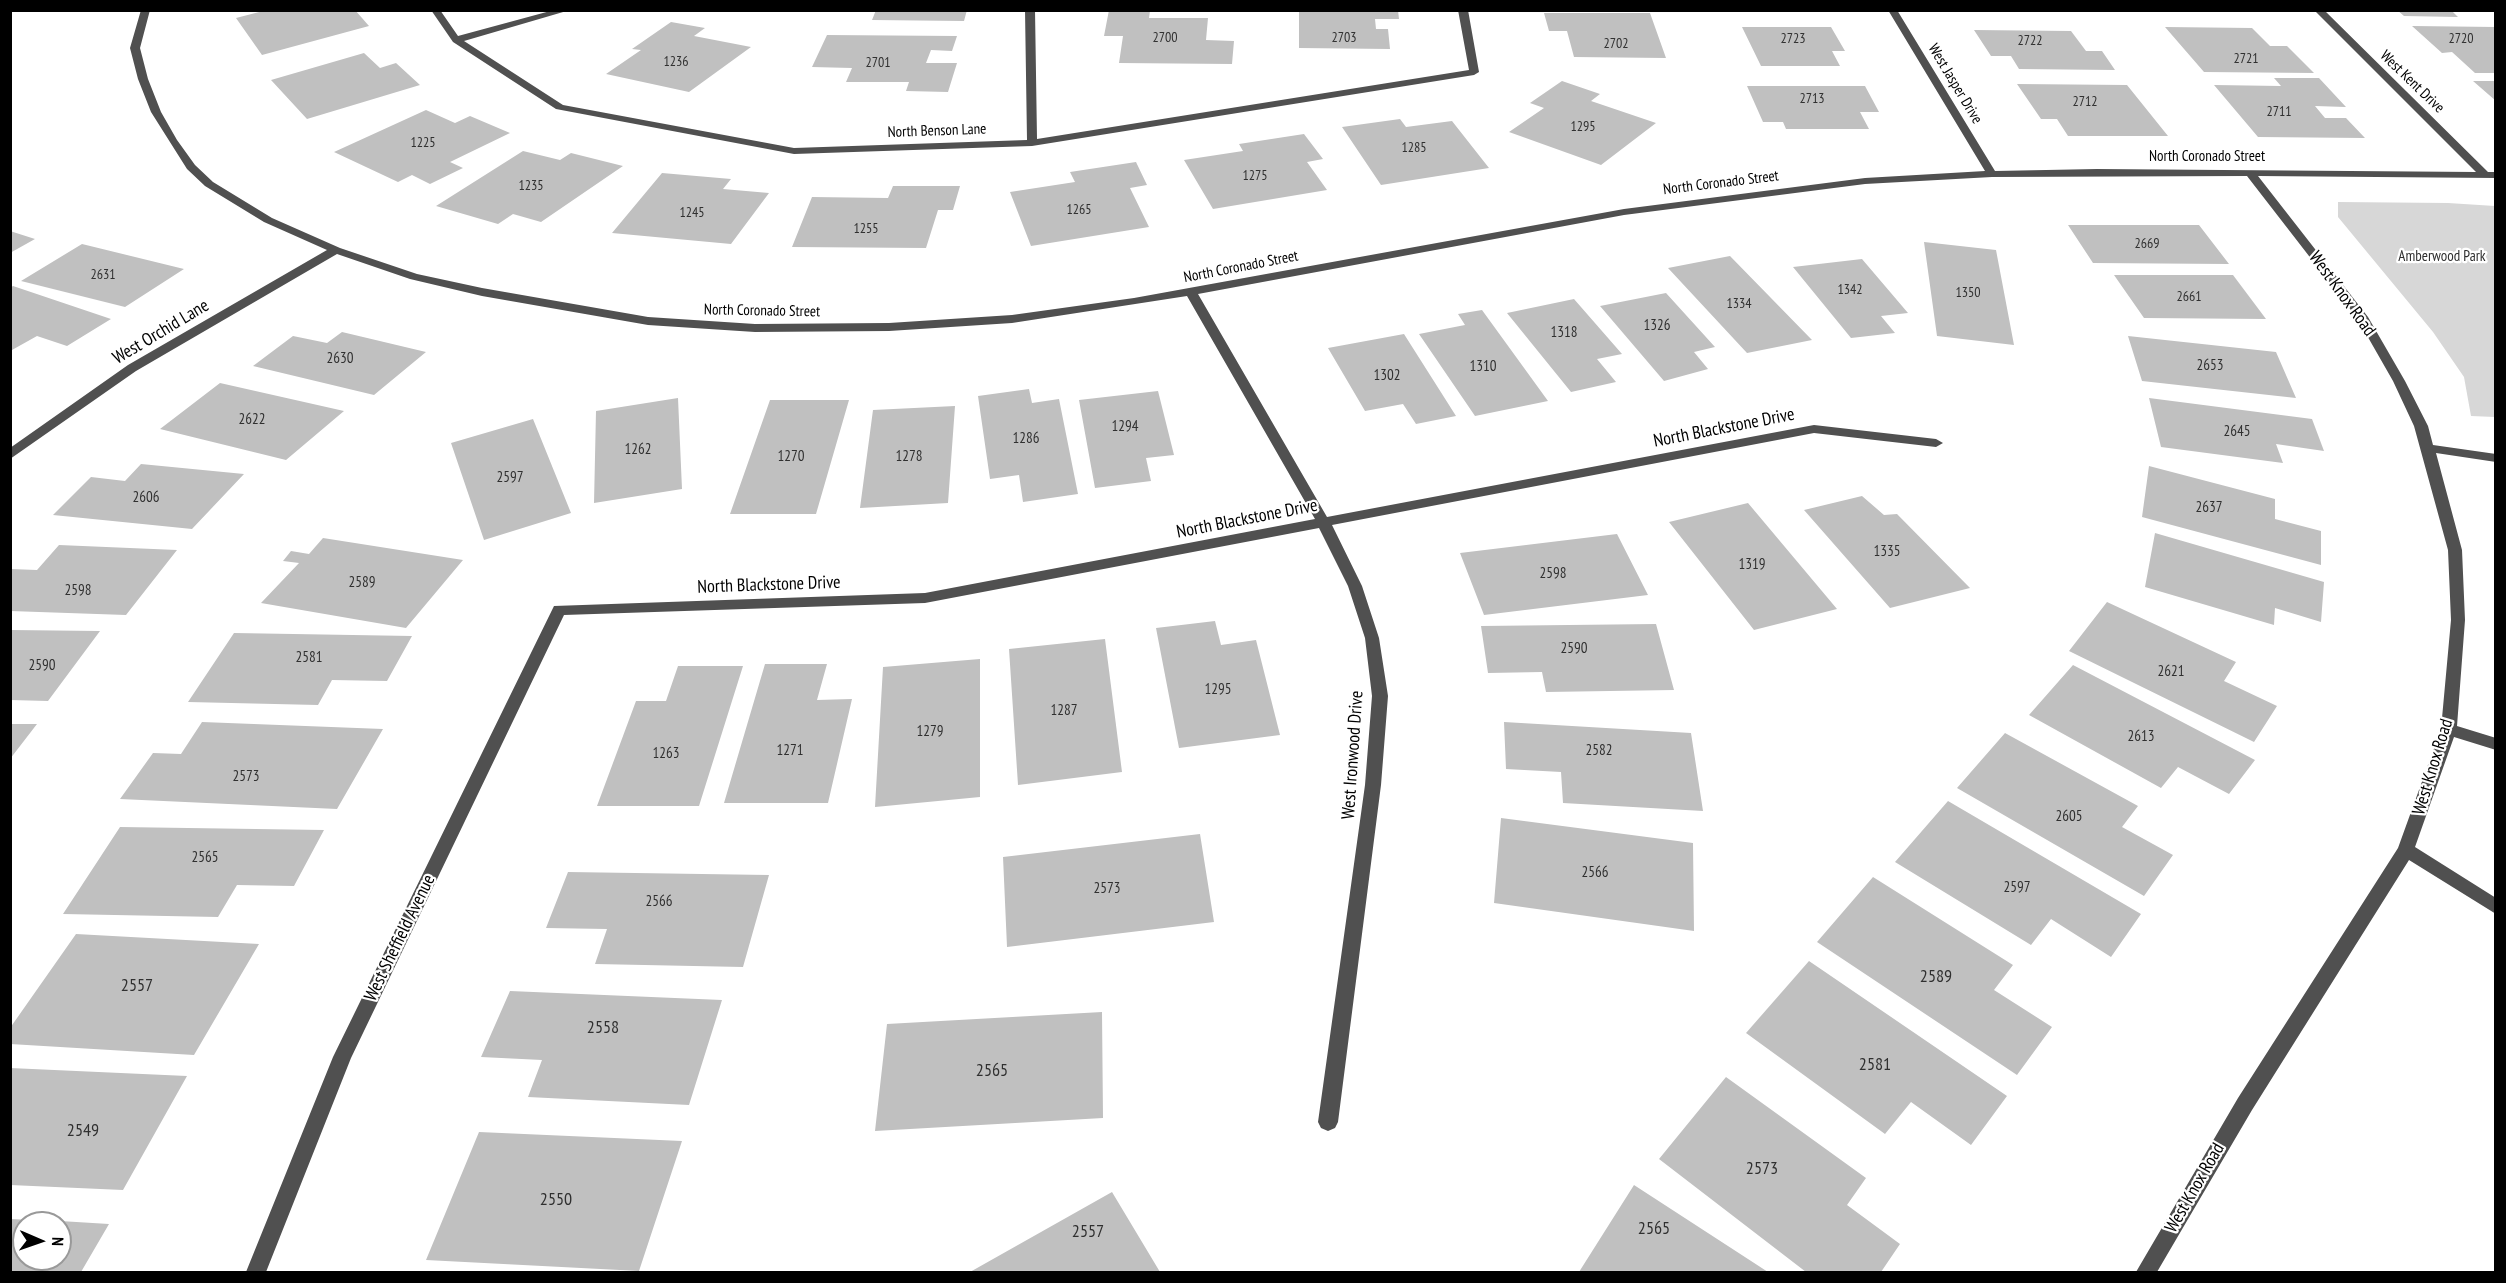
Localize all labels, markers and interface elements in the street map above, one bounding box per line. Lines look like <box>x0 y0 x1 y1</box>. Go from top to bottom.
house number: 2700 <box>1152 30 1178 46</box>
house number: 2703 <box>1331 30 1357 46</box>
house number: 2723 <box>1780 31 1806 47</box>
house number: 2720 <box>2448 31 2474 47</box>
house number: 2722 <box>2017 33 2043 49</box>
house number: 2702 <box>1603 36 1629 52</box>
street label: West Jasper Drive <box>1924 41 1986 127</box>
street label: West Kent Drive <box>2376 47 2448 117</box>
house number: 2721 <box>2233 51 2259 67</box>
house number: 1236 <box>663 54 689 70</box>
house number: 2701 <box>865 55 891 71</box>
house number: 2713 <box>1799 91 1825 107</box>
house number: 2712 <box>2072 94 2098 110</box>
house number: 2711 <box>2266 104 2292 120</box>
house number: 1295 <box>1570 119 1596 135</box>
street label: North Benson Lane <box>887 120 987 142</box>
house number: 1225 <box>410 135 436 151</box>
house number: 1285 <box>1401 140 1427 156</box>
street label: North Coronado Street <box>2149 148 2265 166</box>
street label: North Coronado Street <box>1662 167 1780 199</box>
house number: 1275 <box>1242 168 1268 184</box>
house number: 1235 <box>518 178 544 194</box>
house number: 1265 <box>1066 202 1092 218</box>
house number: 1245 <box>679 205 705 221</box>
house number: 1255 <box>853 221 879 237</box>
house number: 2669 <box>2134 236 2160 252</box>
street label: North Coronado Street <box>1182 247 1300 287</box>
street label: West Knox Road <box>2304 247 2380 341</box>
park label: Amberwood Park <box>2398 248 2486 266</box>
house number: 2631 <box>90 267 116 283</box>
house number: 1342 <box>1837 282 1863 298</box>
house number: 1350 <box>1955 285 1981 301</box>
house number: 2661 <box>2176 289 2202 305</box>
street label: West Orchid Lane <box>109 295 213 369</box>
house number: 1334 <box>1726 296 1752 312</box>
street label: North Coronado Street <box>704 301 820 321</box>
house number: 1326 <box>1644 317 1670 335</box>
house number: 1318 <box>1551 324 1577 342</box>
house number: 2630 <box>327 350 353 368</box>
house number: 2653 <box>2197 357 2223 375</box>
house number: 1310 <box>1470 358 1496 376</box>
house number: 1302 <box>1374 367 1400 385</box>
street label: North Blackstone Drive <box>1652 404 1796 452</box>
house number: 2622 <box>239 411 265 429</box>
house number: 1294 <box>1112 418 1138 436</box>
house number: 2645 <box>2224 423 2250 441</box>
house number: 1286 <box>1013 430 1039 448</box>
house number: 1262 <box>625 441 651 459</box>
house number: 1270 <box>778 448 804 466</box>
house number: 1278 <box>896 448 922 466</box>
house number: 2597 <box>497 469 523 487</box>
house number: 2606 <box>133 489 159 507</box>
street label: North Blackstone Drive <box>1175 495 1319 543</box>
house number: 2637 <box>2196 499 2222 517</box>
house number: 1335 <box>1874 543 1900 561</box>
house number: 1319 <box>1739 556 1765 574</box>
house number: 2598 <box>1540 565 1566 583</box>
street label: North Blackstone Drive <box>697 572 841 598</box>
house number: 2589 <box>349 574 375 592</box>
house number: 2598 <box>65 582 91 600</box>
house number: 2590 <box>1561 640 1587 658</box>
house number: 2581 <box>296 649 322 667</box>
house number: 2590 <box>29 657 55 675</box>
house number: 2621 <box>2158 663 2184 681</box>
house number: 1295 <box>1205 681 1231 699</box>
street label: West Ironwood Drive <box>1338 690 1368 820</box>
house number: 1287 <box>1051 702 1077 720</box>
street label: West Knox Road <box>2408 716 2458 818</box>
house number: 1279 <box>917 723 943 741</box>
house number: 2613 <box>2128 728 2154 746</box>
house number: 1271 <box>777 742 803 760</box>
house number: 2582 <box>1586 742 1612 760</box>
house number: 1263 <box>653 745 679 763</box>
house number: 2573 <box>233 768 259 786</box>
house number: 2605 <box>2056 808 2082 826</box>
house number: 2565 <box>192 849 218 867</box>
house number: 2566 <box>1582 864 1608 882</box>
street label: West Sheffield Avenue <box>360 871 440 1005</box>
house number: 2597 <box>2004 879 2030 897</box>
house number: 2573 <box>1094 880 1120 898</box>
house number: 2566 <box>646 893 672 911</box>
house number: 2589 <box>1920 966 1952 988</box>
house number: 2557 <box>121 975 153 997</box>
house number: 2558 <box>587 1017 619 1039</box>
house number: 2581 <box>1859 1054 1891 1076</box>
house number: 2565 <box>976 1060 1008 1082</box>
house number: 2549 <box>67 1120 99 1142</box>
street label: West Knox Road <box>2161 1140 2229 1236</box>
house number: 2573 <box>1746 1158 1778 1180</box>
house number: 2550 <box>540 1189 572 1211</box>
north arrow <box>12 1211 72 1271</box>
house number: 2565 <box>1638 1218 1670 1240</box>
house number: 2557 <box>1072 1221 1104 1243</box>
text: N <box>48 1237 68 1246</box>

